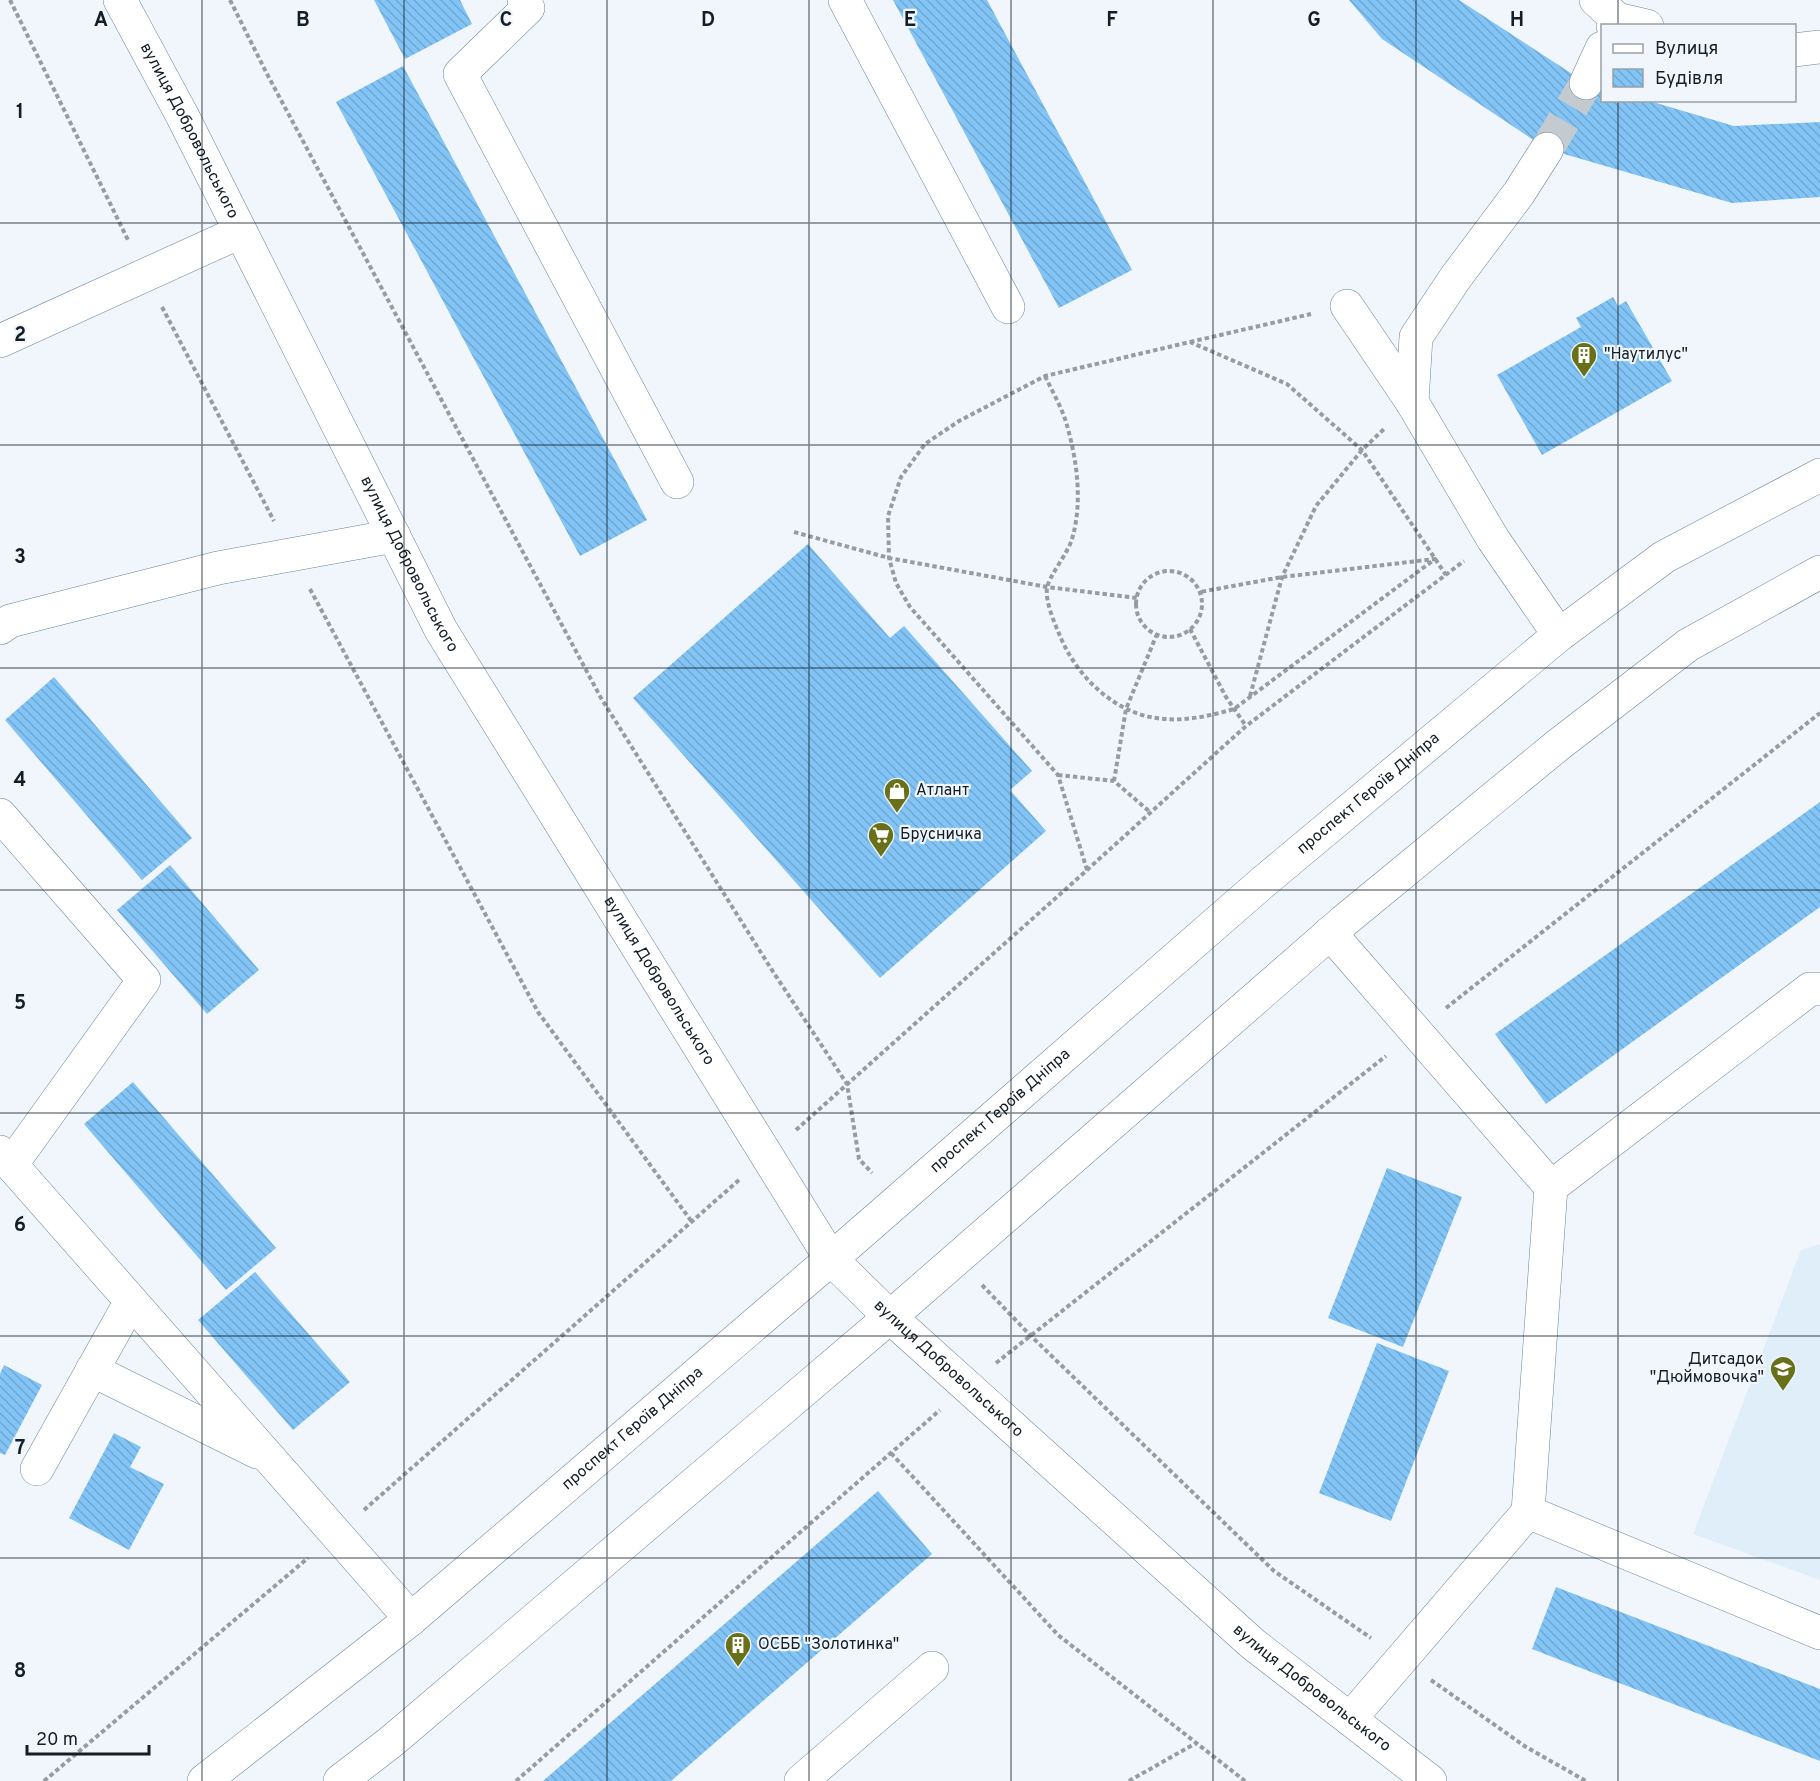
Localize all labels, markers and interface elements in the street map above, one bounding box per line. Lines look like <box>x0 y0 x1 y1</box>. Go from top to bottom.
text: A <box>94 8 108 34</box>
text: B <box>296 8 310 34</box>
text: C <box>500 8 512 34</box>
text: D <box>701 8 715 34</box>
text: E <box>904 8 916 34</box>
text: F <box>1106 8 1118 34</box>
text: G <box>1307 8 1321 34</box>
text: H <box>1510 8 1524 34</box>
legend <box>1601 24 1796 102</box>
text: Вулиця <box>1655 38 1718 61</box>
street label: вулиця Добровольського <box>135 40 243 222</box>
text: Будівля <box>1655 68 1723 91</box>
text: 1 <box>16 100 24 126</box>
text: 2 <box>14 323 26 349</box>
building icon: "Наутилус" <box>1569 340 1599 378</box>
place label: "Наутилус" <box>1604 345 1688 365</box>
street label: вулиця Добровольського <box>355 473 463 656</box>
text: 3 <box>14 545 26 571</box>
street label: проспект Героїв Дніпра <box>1293 729 1444 859</box>
text: 4 <box>14 768 26 794</box>
shop icon: Атлант <box>882 776 912 814</box>
place label: Атлант <box>916 781 969 801</box>
supermarket icon: Брусничка <box>866 820 896 858</box>
place label: Брусничка <box>900 825 982 845</box>
street label: вулиця Добровольського <box>599 893 719 1069</box>
text: 5 <box>14 991 26 1017</box>
street label: проспект Героїв Дніпра <box>926 1045 1075 1178</box>
text: 6 <box>14 1213 26 1239</box>
street label: вулиця Добровольського <box>869 1296 1027 1442</box>
place label: Дитсадок "Дюймовочка" <box>1650 1350 1764 1388</box>
school or university icon: Дитсадок "Дюймовочка" <box>1768 1354 1798 1392</box>
street label: проспект Героїв Дніпра <box>558 1363 707 1495</box>
text: 7 <box>15 1436 25 1462</box>
street label: вулиця Добровольського <box>1228 1620 1395 1757</box>
building icon: ОСББ "Золотинка" <box>723 1630 753 1668</box>
place label: ОСББ "Золотинка" <box>758 1635 899 1655</box>
text: 8 <box>14 1659 26 1685</box>
scale bar <box>27 1718 148 1756</box>
text: 20 m <box>36 1729 78 1752</box>

